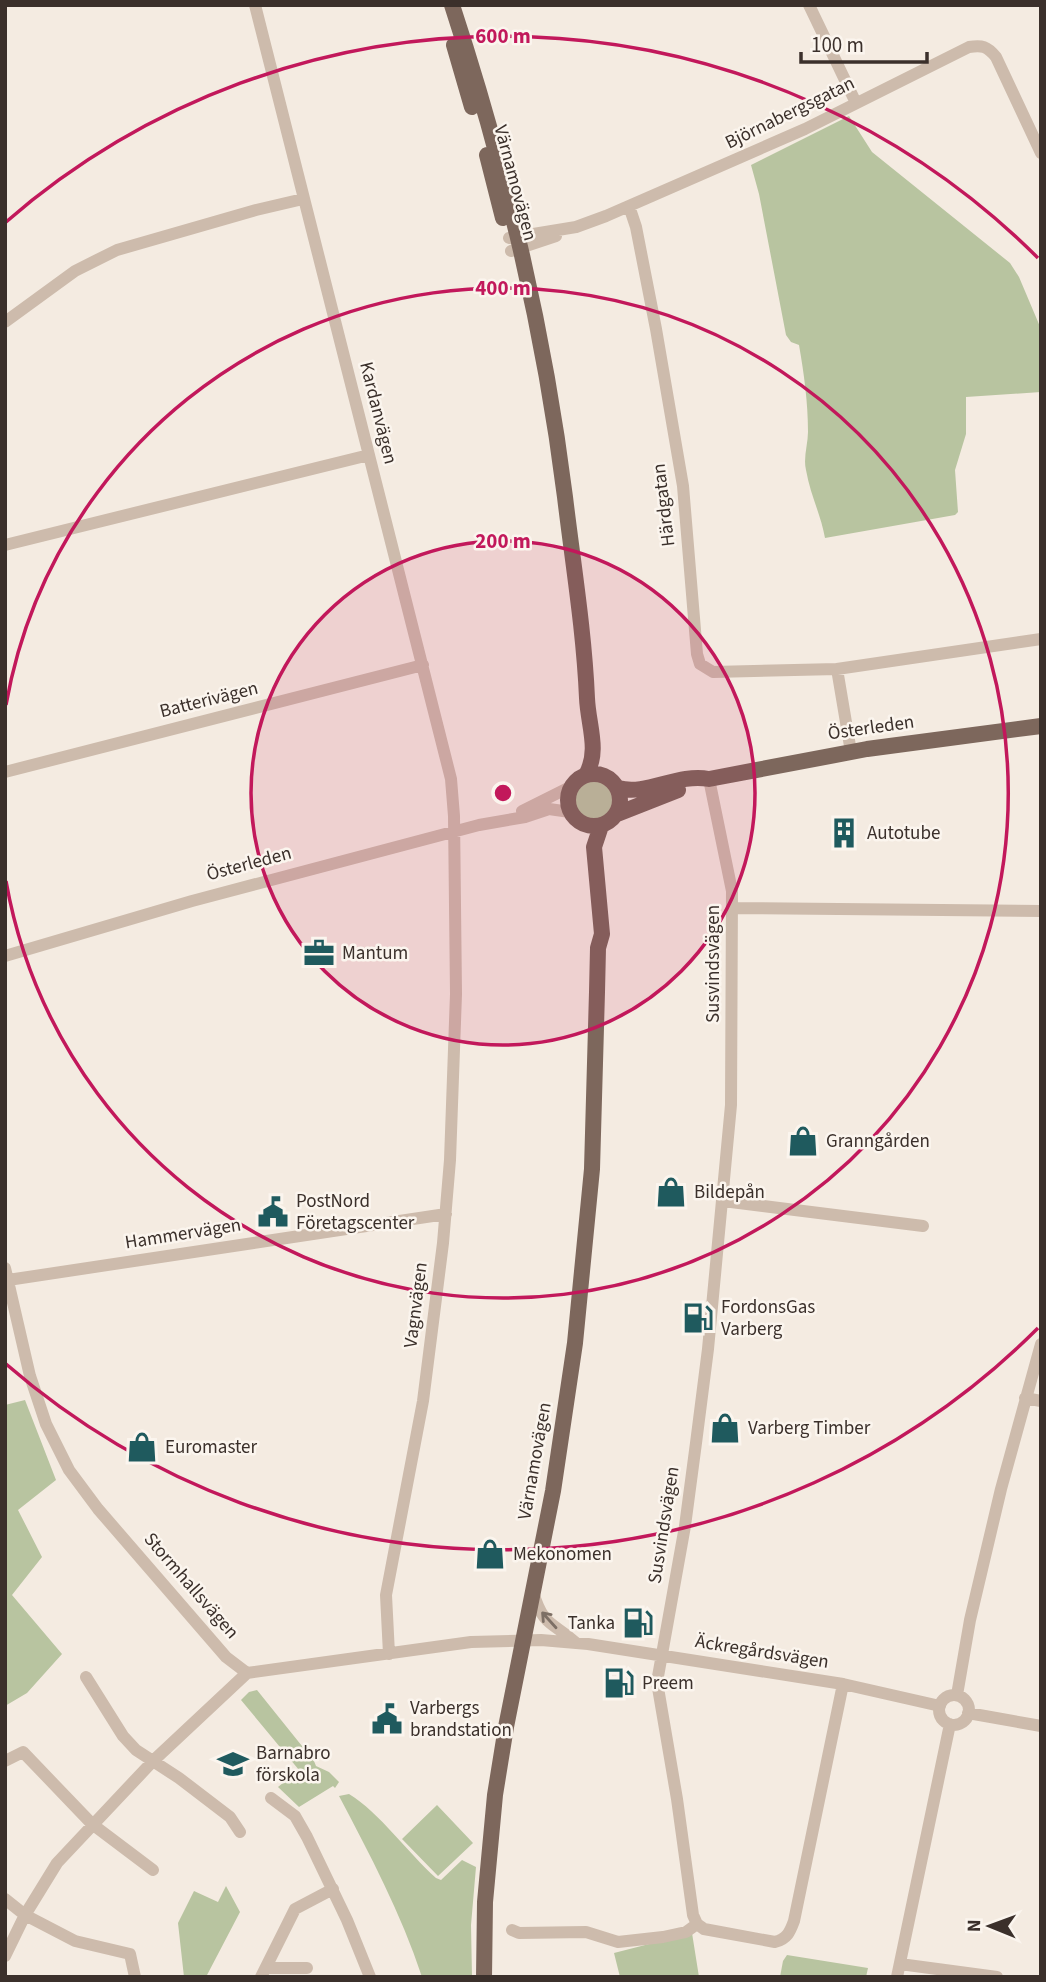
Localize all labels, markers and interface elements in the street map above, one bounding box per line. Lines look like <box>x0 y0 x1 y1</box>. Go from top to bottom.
text: 600 m <box>475 21 531 51</box>
scale bar <box>801 21 927 65</box>
text: 100 m <box>811 30 864 60</box>
street label: Björnabergsgatan <box>721 70 859 156</box>
street label: Värnamovägen <box>487 122 543 244</box>
text: 400 m <box>475 273 531 303</box>
street label: Kardanvägen <box>352 359 404 467</box>
street label: Härdgatan <box>646 462 682 548</box>
text: 200 m <box>475 526 531 556</box>
street label: Batterivägen <box>157 675 261 725</box>
street label: Österleden <box>826 709 916 747</box>
centre of rings <box>491 781 515 805</box>
building icon: Autotube <box>827 816 861 850</box>
place label: Autotube <box>867 820 940 847</box>
street label: Österleden <box>203 840 295 888</box>
street label: Susvindsvägen <box>700 905 727 1023</box>
office icon: Mantum <box>302 936 336 970</box>
place label: Mantum <box>342 940 408 967</box>
shop icon: Granngården <box>786 1124 820 1158</box>
place label: Granngården <box>826 1128 930 1155</box>
shop icon: Bildepån <box>654 1175 688 1209</box>
place label: Bildepån <box>694 1179 765 1206</box>
place label: PostNord Företagscenter <box>296 1188 415 1237</box>
public building icon: PostNord Företagscenter <box>256 1195 290 1229</box>
street label: Hammervägen <box>123 1212 243 1256</box>
street label: Vagnvägen <box>397 1261 435 1349</box>
place label: FordonsGas Varberg <box>721 1294 815 1343</box>
fuel station icon: FordonsGas Varberg <box>681 1301 715 1335</box>
street label: Värnamovägen <box>511 1400 559 1522</box>
shop icon: Varberg Timber <box>708 1411 742 1445</box>
place label: Varberg Timber <box>748 1415 871 1442</box>
shop icon: Euromaster <box>125 1430 159 1464</box>
place label: Euromaster <box>165 1434 258 1461</box>
street label: Susvindsvägen <box>641 1465 687 1585</box>
street label: Stormhallsvägen <box>137 1527 245 1645</box>
shop icon: Mekonomen <box>473 1537 507 1571</box>
place label: Mekonomen <box>513 1541 612 1568</box>
fuel station icon: Tanka <box>621 1606 655 1640</box>
place label: Tanka <box>567 1610 615 1637</box>
one-way arrow <box>540 1612 557 1629</box>
street label: Äckregårdsvägen <box>693 1628 831 1676</box>
fuel station icon: Preem <box>602 1666 636 1700</box>
place label: Preem <box>642 1670 694 1697</box>
place label: Varbergs brandstation <box>410 1695 512 1744</box>
public building icon: Varbergs brandstation <box>370 1702 404 1736</box>
place label: Barnabro förskola <box>256 1740 331 1789</box>
school or university icon: Barnabro förskola <box>216 1747 250 1781</box>
north arrow <box>955 1891 1025 1961</box>
text: N <box>961 1919 988 1932</box>

